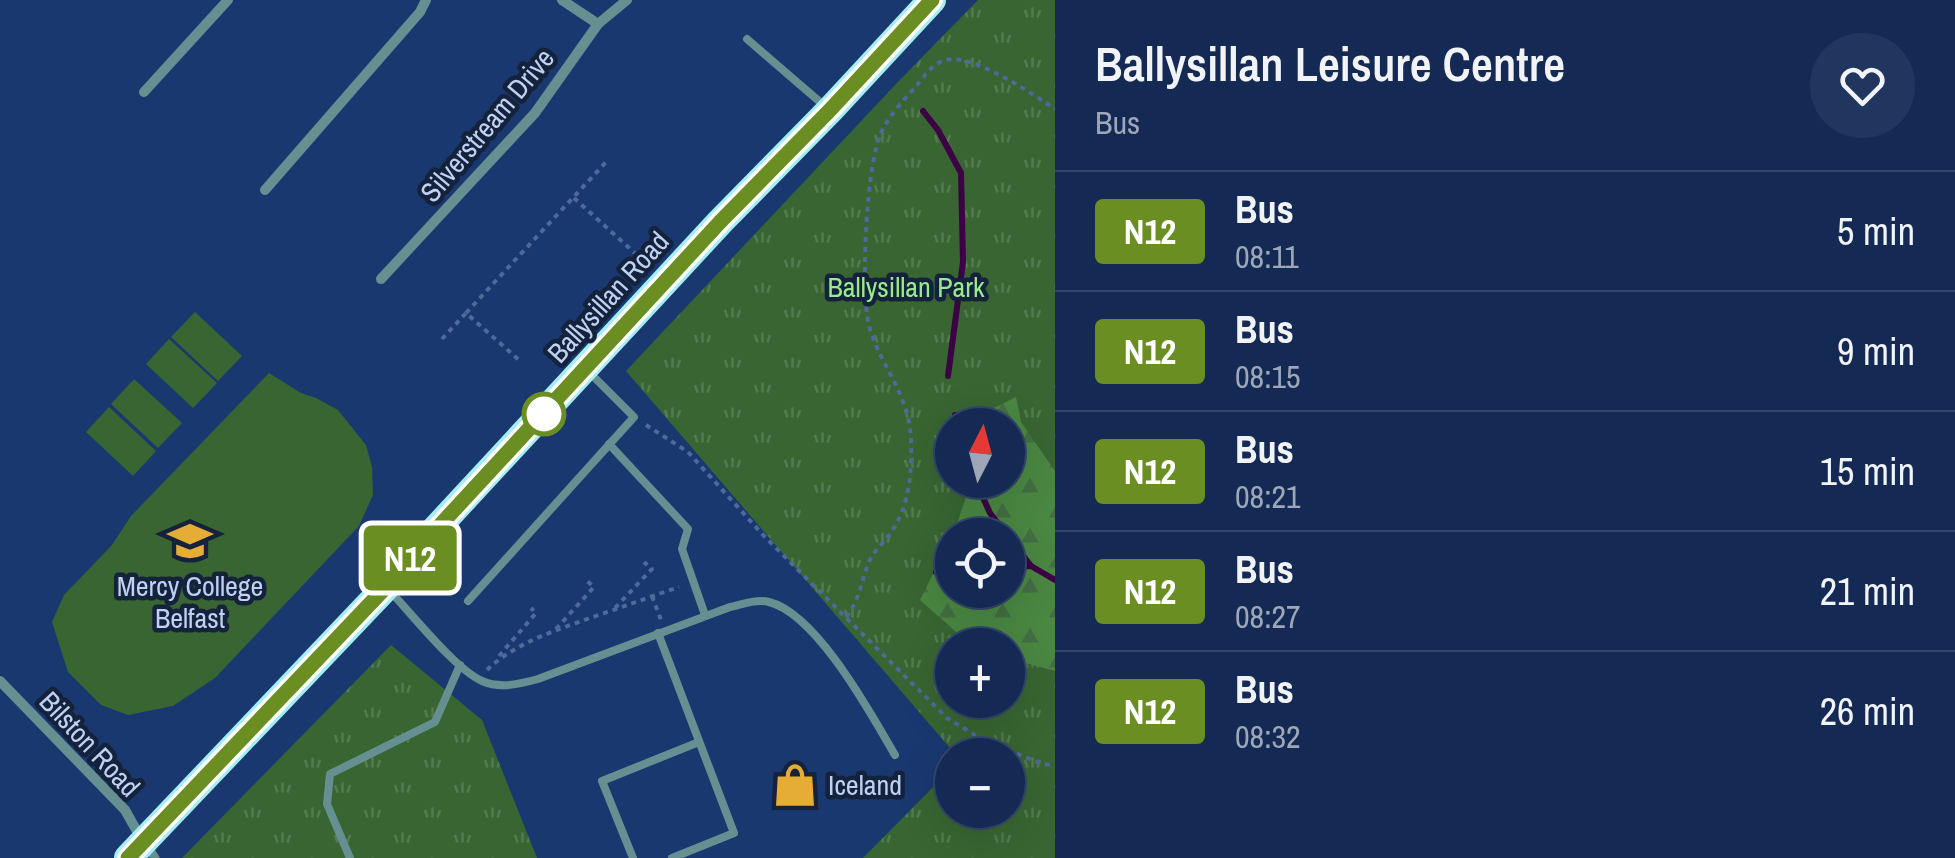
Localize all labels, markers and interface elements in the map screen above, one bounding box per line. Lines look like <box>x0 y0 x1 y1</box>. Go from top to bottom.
text: Ballysillan Leisure Centre <box>1095 31 1565 96</box>
button: heart <box>1810 33 1915 138</box>
street label: Silverstream Drive <box>411 40 563 210</box>
text: Bus <box>1095 101 1140 144</box>
text: Bus <box>1235 184 1294 235</box>
text: 5 min <box>1837 206 1915 257</box>
text: N12 <box>1124 208 1176 255</box>
street label: Ballysillan Road <box>539 223 677 371</box>
text: 08:11 <box>1235 235 1299 278</box>
park label: Ballysillan Park <box>828 268 985 306</box>
text: Bus <box>1235 304 1294 355</box>
text: 9 min <box>1837 326 1915 377</box>
text: N12 <box>1124 328 1176 375</box>
text: 08:15 <box>1235 355 1301 398</box>
unlabelled marker <box>523 393 565 435</box>
north arrow <box>935 408 1025 498</box>
map controls <box>935 408 1025 828</box>
text: Bus <box>1235 424 1294 475</box>
text: 15 min <box>1820 446 1915 497</box>
text: N12 <box>1124 448 1176 495</box>
text: 08:21 <box>1235 475 1301 518</box>
school or university icon: Mercy College Belfast <box>166 517 214 565</box>
button: locate <box>935 518 1025 608</box>
line badge: N12 <box>352 526 468 590</box>
text: N12 <box>384 535 436 582</box>
text: Bus <box>1235 544 1294 595</box>
text: 21 min <box>1820 566 1915 617</box>
place label: Mercy College Belfast <box>117 567 263 637</box>
text: N12 <box>1124 568 1176 615</box>
text: 08:27 <box>1235 595 1301 638</box>
button: + <box>935 628 1025 718</box>
text: Bus <box>1235 664 1294 715</box>
street label: Bilston Road <box>31 683 149 805</box>
text: 26 min <box>1820 686 1915 737</box>
text: N12 <box>1124 688 1176 735</box>
text: 08:32 <box>1235 715 1301 758</box>
button: − <box>935 738 1025 828</box>
shop icon: Iceland <box>771 761 819 809</box>
place label: Iceland <box>828 766 902 804</box>

